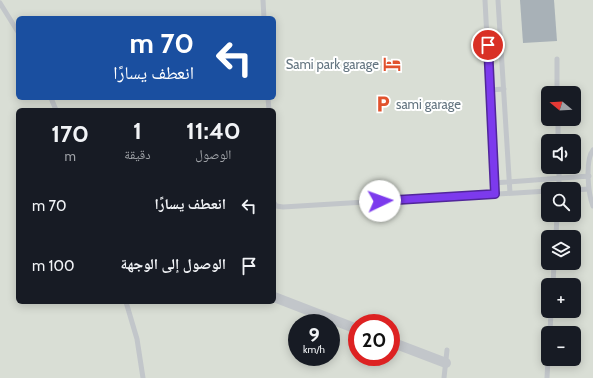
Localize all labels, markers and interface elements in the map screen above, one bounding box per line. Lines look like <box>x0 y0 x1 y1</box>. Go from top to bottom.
text: 70 m <box>130 26 194 60</box>
pin <box>471 28 505 62</box>
icon: left <box>208 32 260 84</box>
icon: arrive <box>477 34 499 56</box>
hotel icon: Sami park garage <box>382 54 402 74</box>
place label: Sami park garage <box>286 56 379 72</box>
text: انعطف يسارًا <box>113 62 194 84</box>
north arrow <box>541 86 581 126</box>
map controls <box>541 86 581 366</box>
parking icon: sami garage <box>373 94 393 114</box>
place label: sami garage <box>396 96 461 112</box>
text: 1 <box>133 116 142 145</box>
text: 11:40 <box>186 116 241 145</box>
text: 170 <box>51 119 89 148</box>
button: sound <box>541 134 581 174</box>
text: دقيقة <box>124 146 151 162</box>
text: الوصول <box>195 146 231 162</box>
text: m <box>64 148 76 164</box>
position arrow <box>359 180 401 222</box>
button: search <box>541 182 581 222</box>
text: انعطف يسارًا <box>155 195 226 213</box>
icon: left <box>238 195 260 217</box>
text: 70 m <box>32 197 66 215</box>
button: layers <box>541 230 581 270</box>
text: الوصول إلى الوجهة <box>121 255 226 273</box>
icon: arrive <box>238 255 260 277</box>
text: 100 m <box>32 257 74 275</box>
button: + <box>541 278 581 318</box>
speed limit sign: 20 <box>348 314 400 366</box>
text: 9 <box>308 323 320 347</box>
button: − <box>541 326 581 366</box>
text: km/h <box>303 343 325 356</box>

